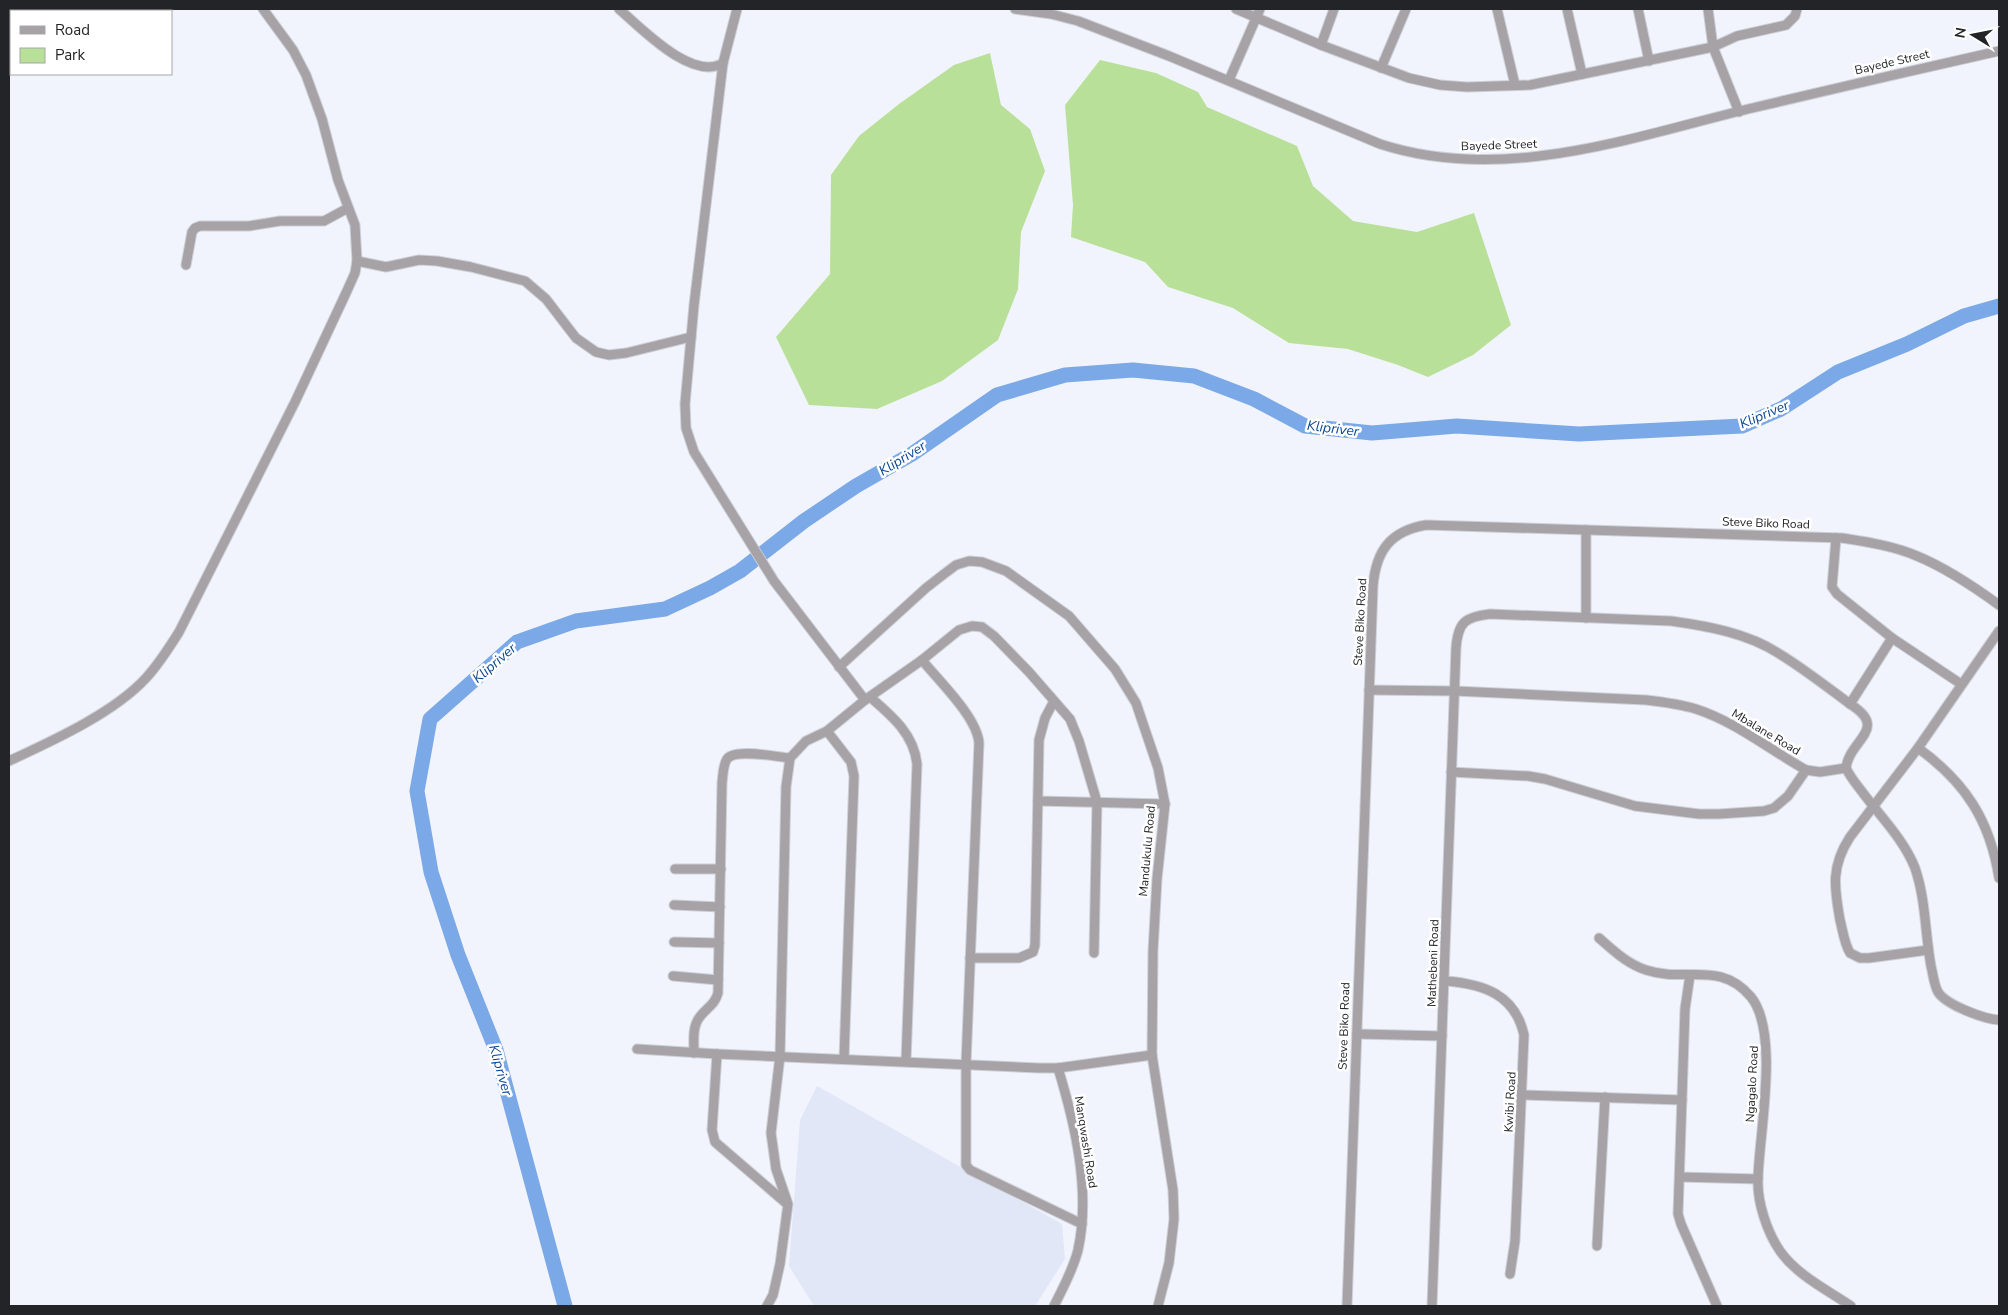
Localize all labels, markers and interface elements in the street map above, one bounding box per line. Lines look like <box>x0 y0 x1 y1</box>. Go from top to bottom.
legend <box>10 10 172 75</box>
north arrow <box>1948 10 1998 60</box>
text: Road <box>55 20 90 40</box>
text: N <box>1950 26 1971 40</box>
text: Park <box>55 45 85 65</box>
street label: Bayede Street <box>1853 45 1932 78</box>
street label: Bayede Street <box>1461 136 1538 154</box>
water label: Klipriver <box>1736 395 1793 433</box>
water label: Klipriver <box>1306 416 1361 441</box>
water label: Klipriver <box>875 436 930 480</box>
street label: Steve Biko Road <box>1722 513 1810 533</box>
street label: Steve Biko Road <box>1350 578 1370 666</box>
water label: Klipriver <box>468 638 521 688</box>
street label: Mbalane Road <box>1729 705 1803 759</box>
street label: Mandukulu Road <box>1135 805 1159 897</box>
street label: Mathebeni Road <box>1423 919 1443 1007</box>
street label: Steve Biko Road <box>1334 982 1354 1070</box>
water label: Klipriver <box>484 1042 517 1099</box>
street label: Ngagalo Road <box>1742 1045 1762 1123</box>
street label: Kwibi Road <box>1500 1071 1520 1133</box>
street label: Manqwashi Road <box>1071 1095 1101 1189</box>

